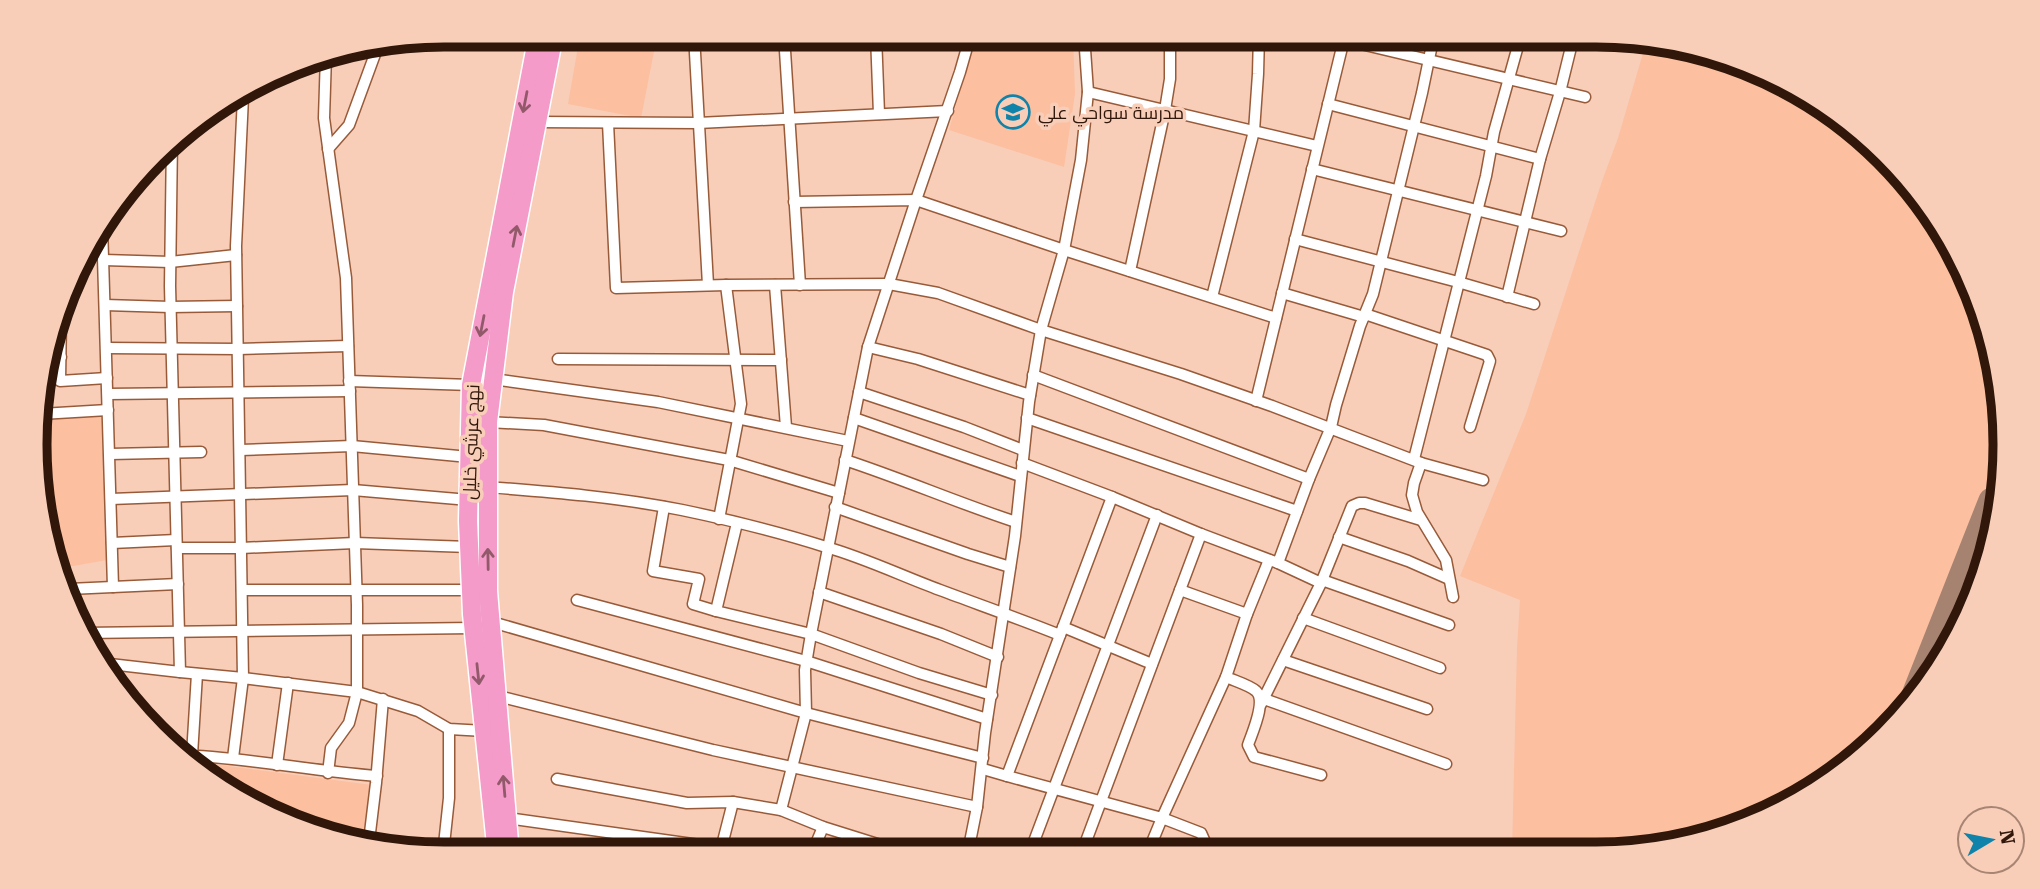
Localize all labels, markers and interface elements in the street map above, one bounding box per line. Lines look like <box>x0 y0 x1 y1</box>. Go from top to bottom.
one-way arrow <box>518 90 531 113</box>
school or university icon: مدرسة سواحي علي <box>994 93 1032 131</box>
place label: مدرسة سواحي علي <box>1038 102 1184 127</box>
one-way arrow <box>509 225 523 248</box>
one-way arrow <box>475 314 489 336</box>
street label: نهج عرشي خليل <box>458 384 487 500</box>
one-way arrow <box>481 548 495 571</box>
one-way arrow <box>472 662 485 685</box>
one-way arrow <box>498 775 511 798</box>
north arrow <box>1956 805 2026 875</box>
text: N <box>1995 828 2020 847</box>

